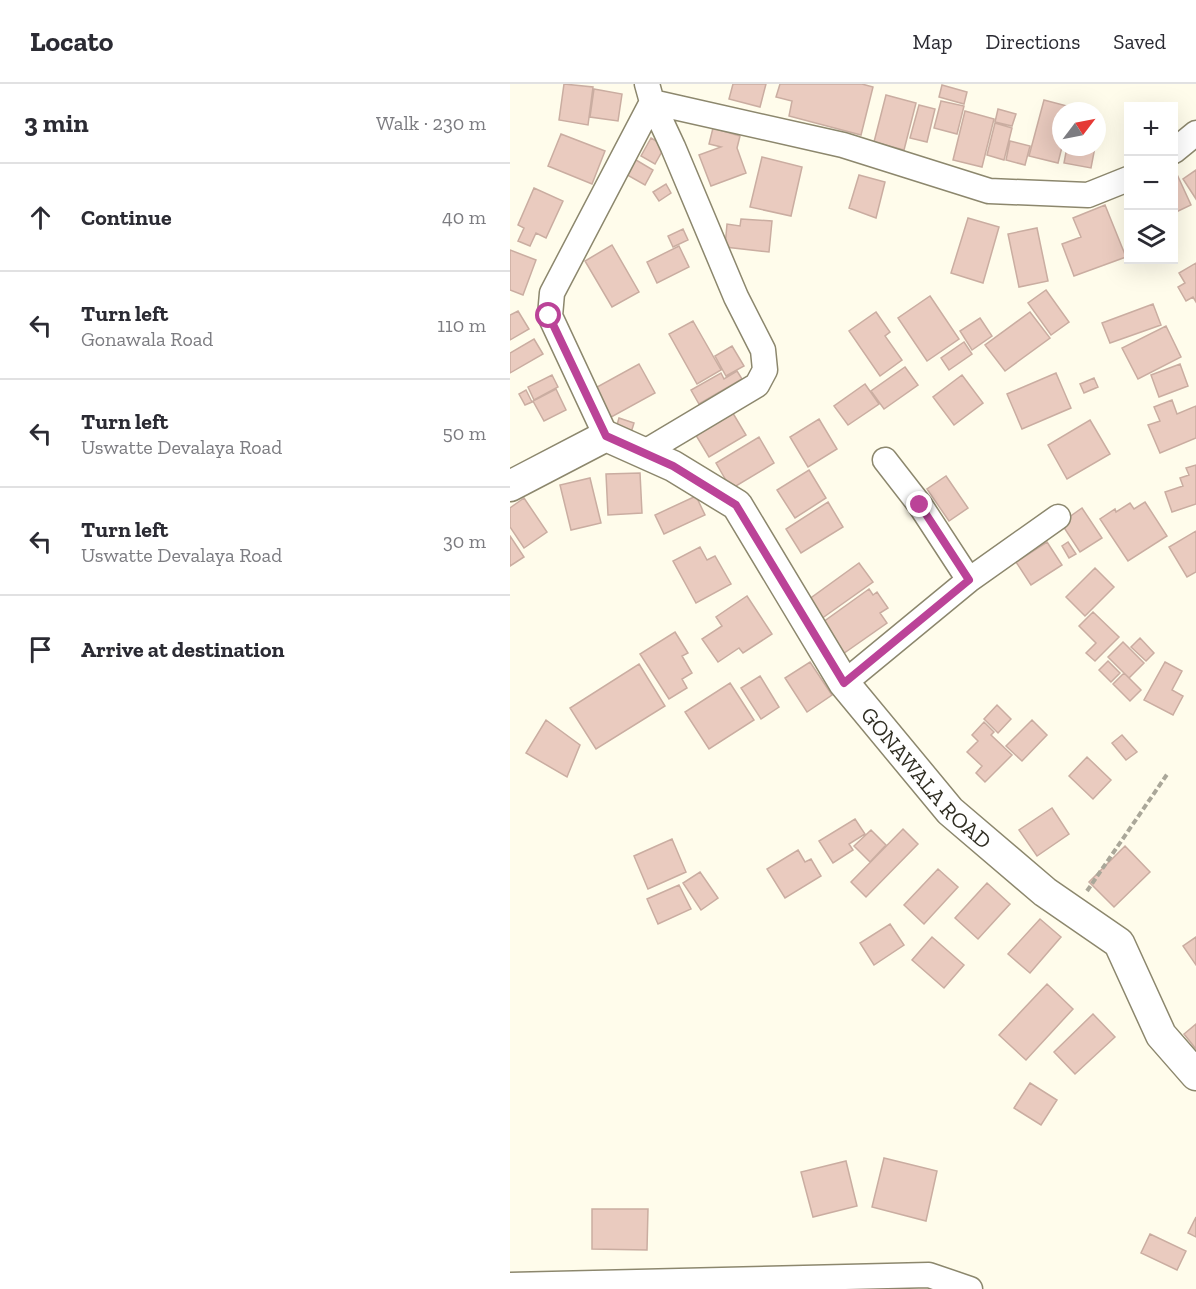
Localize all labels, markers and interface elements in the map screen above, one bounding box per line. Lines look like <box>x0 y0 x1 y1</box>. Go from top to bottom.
text: Locato <box>30 25 113 58</box>
text: Map <box>913 29 953 54</box>
text: Directions <box>986 29 1080 54</box>
text: Saved <box>1113 29 1166 54</box>
north arrow <box>1052 102 1106 156</box>
map controls <box>1124 102 1178 264</box>
button: + <box>1124 102 1178 156</box>
text: 3 min <box>24 107 89 139</box>
text: Walk · 230 m <box>376 111 486 135</box>
button: − <box>1124 156 1178 210</box>
icon: ahead <box>24 201 57 234</box>
text: Continue <box>81 204 172 231</box>
text: 40 m <box>442 205 486 229</box>
button: layers <box>1124 210 1178 264</box>
text: Turn left <box>81 300 168 327</box>
route start <box>535 302 561 328</box>
icon: left <box>24 309 57 342</box>
text: 110 m <box>437 313 486 337</box>
text: Gonawala Road <box>81 327 213 351</box>
text: Turn left <box>81 408 168 435</box>
icon: left <box>24 417 57 450</box>
text: 50 m <box>442 421 486 445</box>
text: Uswatte Devalaya Road <box>81 435 282 459</box>
route end <box>906 491 932 517</box>
text: Turn left <box>81 516 168 543</box>
icon: left <box>24 525 57 558</box>
text: 30 m <box>443 529 486 553</box>
text: Uswatte Devalaya Road <box>81 543 282 567</box>
icon: arrive <box>24 633 57 666</box>
text: Arrive at destination <box>81 636 284 663</box>
street label: GONAWALA ROAD <box>855 701 997 855</box>

